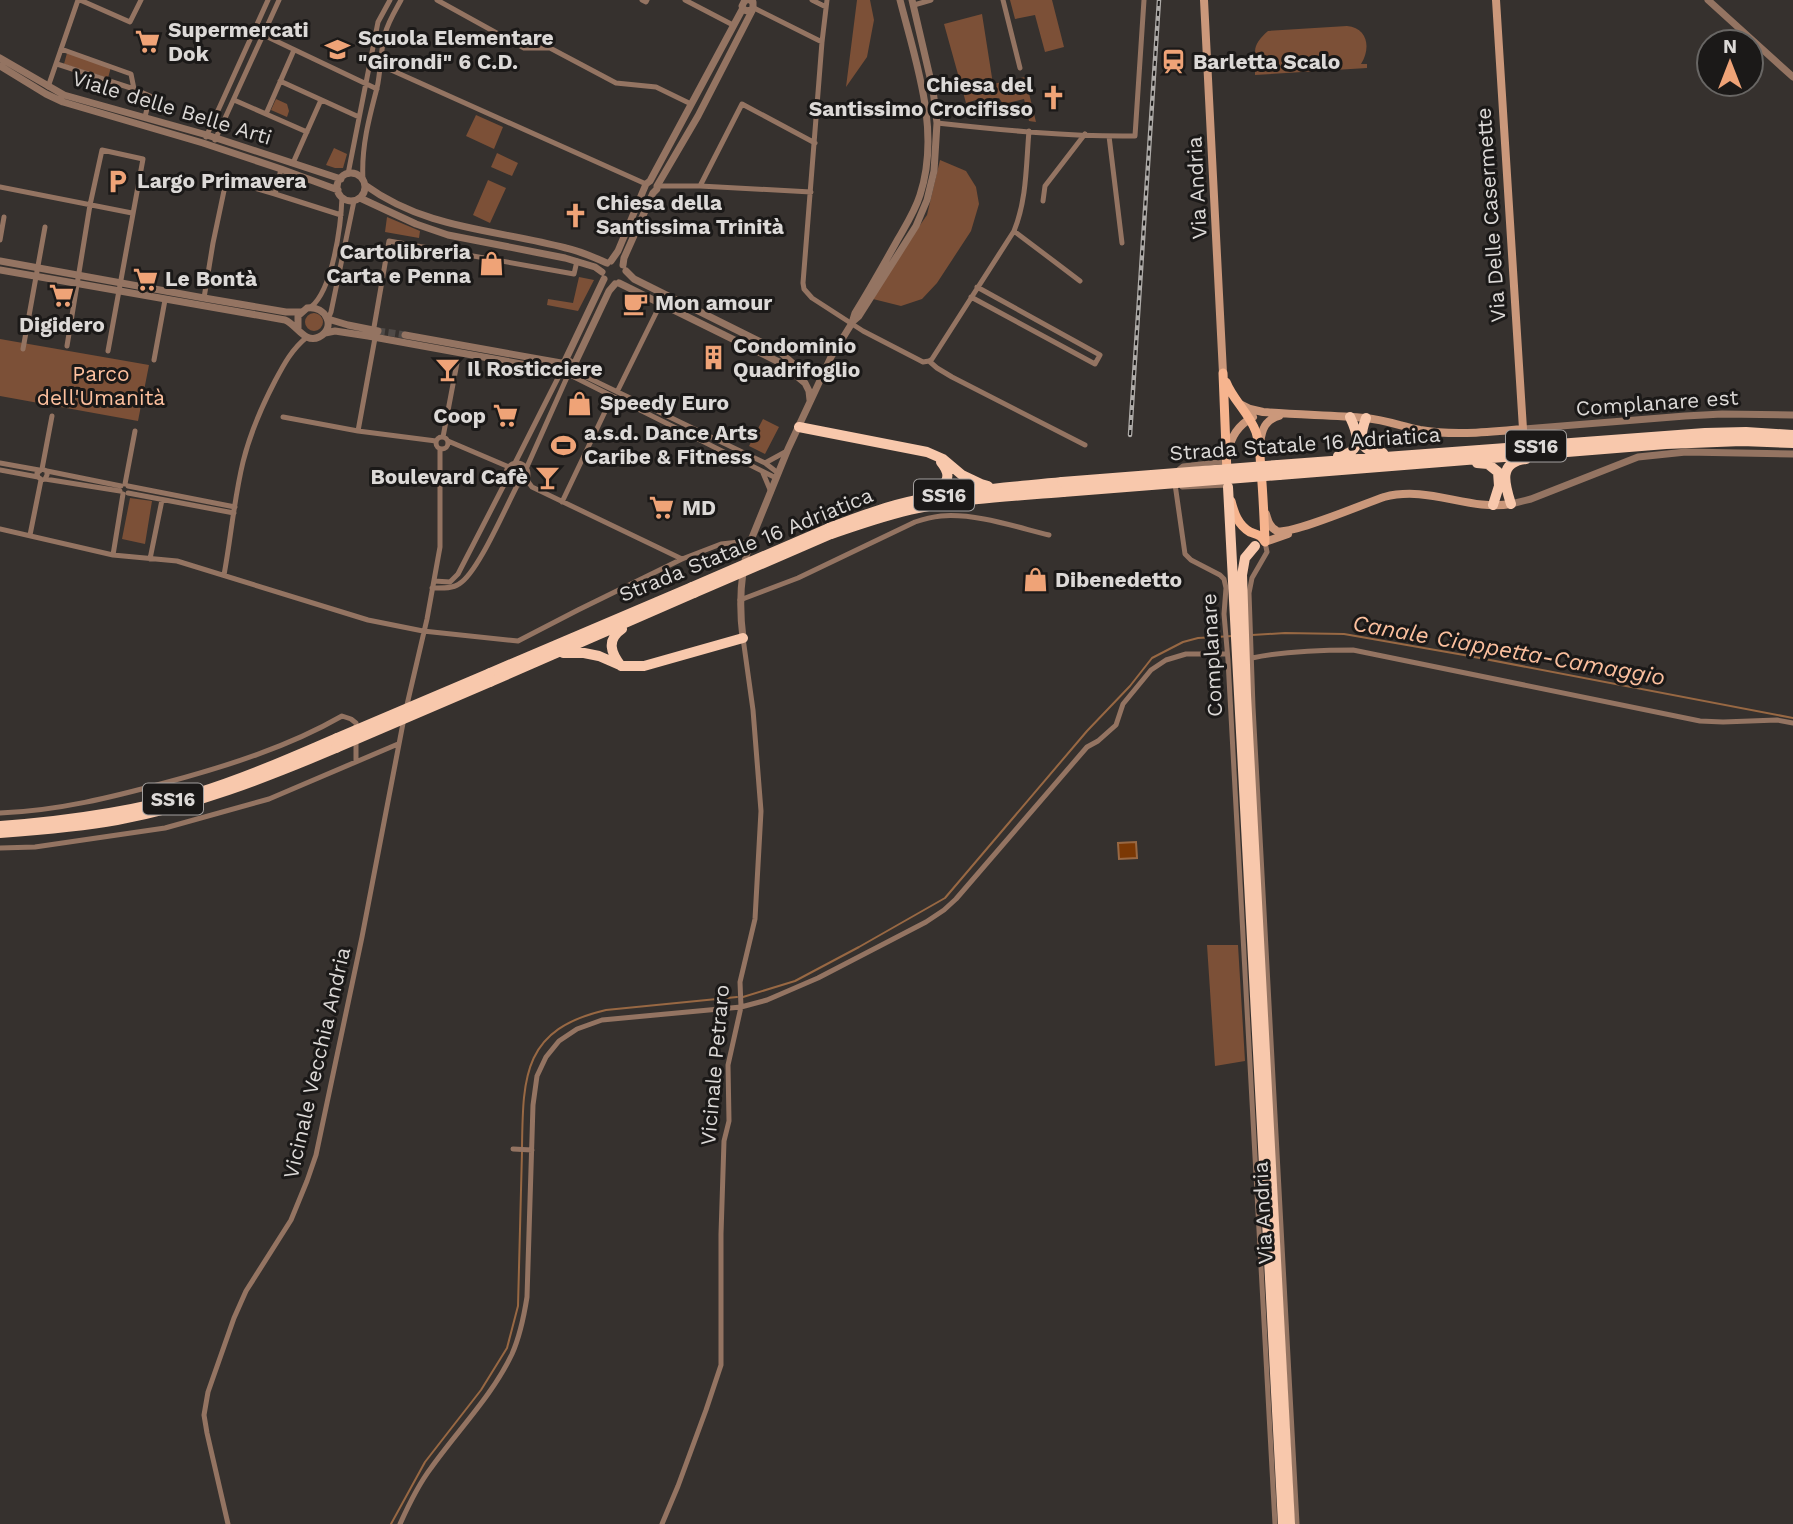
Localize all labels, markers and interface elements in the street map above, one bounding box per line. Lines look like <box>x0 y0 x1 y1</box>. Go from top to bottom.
place label: Supermercati Dok <box>168 17 309 66</box>
place label: Scuola Elementare "Girondi" 6 C.D. <box>358 25 554 74</box>
supermarket icon: Supermercati Dok <box>134 28 162 56</box>
north arrow <box>1695 28 1765 98</box>
text: N <box>1723 35 1737 58</box>
school or university icon: Scuola Elementare "Girondi" 6 C.D. <box>324 36 352 64</box>
station icon: Barletta Scalo <box>1159 48 1187 76</box>
place label: Barletta Scalo <box>1193 49 1340 74</box>
street label: Viale delle Belle Arti <box>69 65 275 150</box>
place label: Chiesa del Santissimo Crocifisso <box>809 72 1033 121</box>
church icon: Chiesa del Santissimo Crocifisso <box>1039 83 1067 111</box>
street label: Via Delle Casermette <box>1471 107 1510 323</box>
street label: Via Andria <box>1181 136 1212 240</box>
parking icon: Largo Primavera <box>103 167 131 195</box>
place label: Largo Primavera <box>137 168 307 193</box>
place label: Chiesa della Santissima Trinità <box>596 190 785 239</box>
church icon: Chiesa della Santissima Trinità <box>562 201 590 229</box>
place label: Cartolibreria Carta e Penna <box>326 239 472 288</box>
shop icon: Cartolibreria Carta e Penna <box>477 250 505 278</box>
supermarket icon: Le Bontà <box>131 265 159 293</box>
place label: Le Bontà <box>165 266 258 291</box>
supermarket icon: Digidero <box>48 282 76 310</box>
cafe icon: Mon amour <box>621 289 649 317</box>
place label: Mon amour <box>655 290 772 315</box>
place label: Digidero <box>19 312 105 337</box>
place label: Condominio Quadrifoglio <box>733 333 860 382</box>
building icon: Condominio Quadrifoglio <box>699 344 727 372</box>
bar icon: Il Rosticciere <box>433 355 461 383</box>
place label: Il Rosticciere <box>467 356 603 381</box>
park label: Parco dell'Umanità <box>37 361 165 410</box>
street label: Complanare est <box>1575 384 1739 421</box>
shop icon: Speedy Euro <box>566 389 594 417</box>
place label: Speedy Euro <box>600 390 729 415</box>
supermarket icon: Coop <box>492 402 520 430</box>
place label: Coop <box>433 403 486 428</box>
place label: a.s.d. Dance Arts Caribe & Fitness <box>584 420 758 469</box>
street label: Strada Statale 16 Adriatica <box>1169 422 1441 465</box>
road number: SS16 <box>1506 430 1566 462</box>
sports icon: a.s.d. Dance Arts Caribe & Fitness <box>550 431 578 459</box>
bar icon: Boulevard Cafè <box>534 463 562 491</box>
place label: Boulevard Cafè <box>370 464 528 489</box>
road number: SS16 <box>914 480 974 510</box>
street label: Strada Statale 16 Adriatica <box>615 482 877 607</box>
supermarket icon: MD <box>648 494 676 522</box>
place label: MD <box>682 495 716 520</box>
shop icon: Dibenedetto <box>1021 566 1049 594</box>
place label: Dibenedetto <box>1055 567 1182 592</box>
street label: Complanare <box>1196 593 1227 717</box>
water label: Canale Ciappetta-Camaggio <box>1350 610 1667 691</box>
road number: SS16 <box>143 784 203 814</box>
street label: Vicinale Vecchia Andria <box>278 944 355 1181</box>
street label: Vicinale Petraro <box>695 984 734 1146</box>
street label: Via Andria <box>1247 1161 1278 1265</box>

